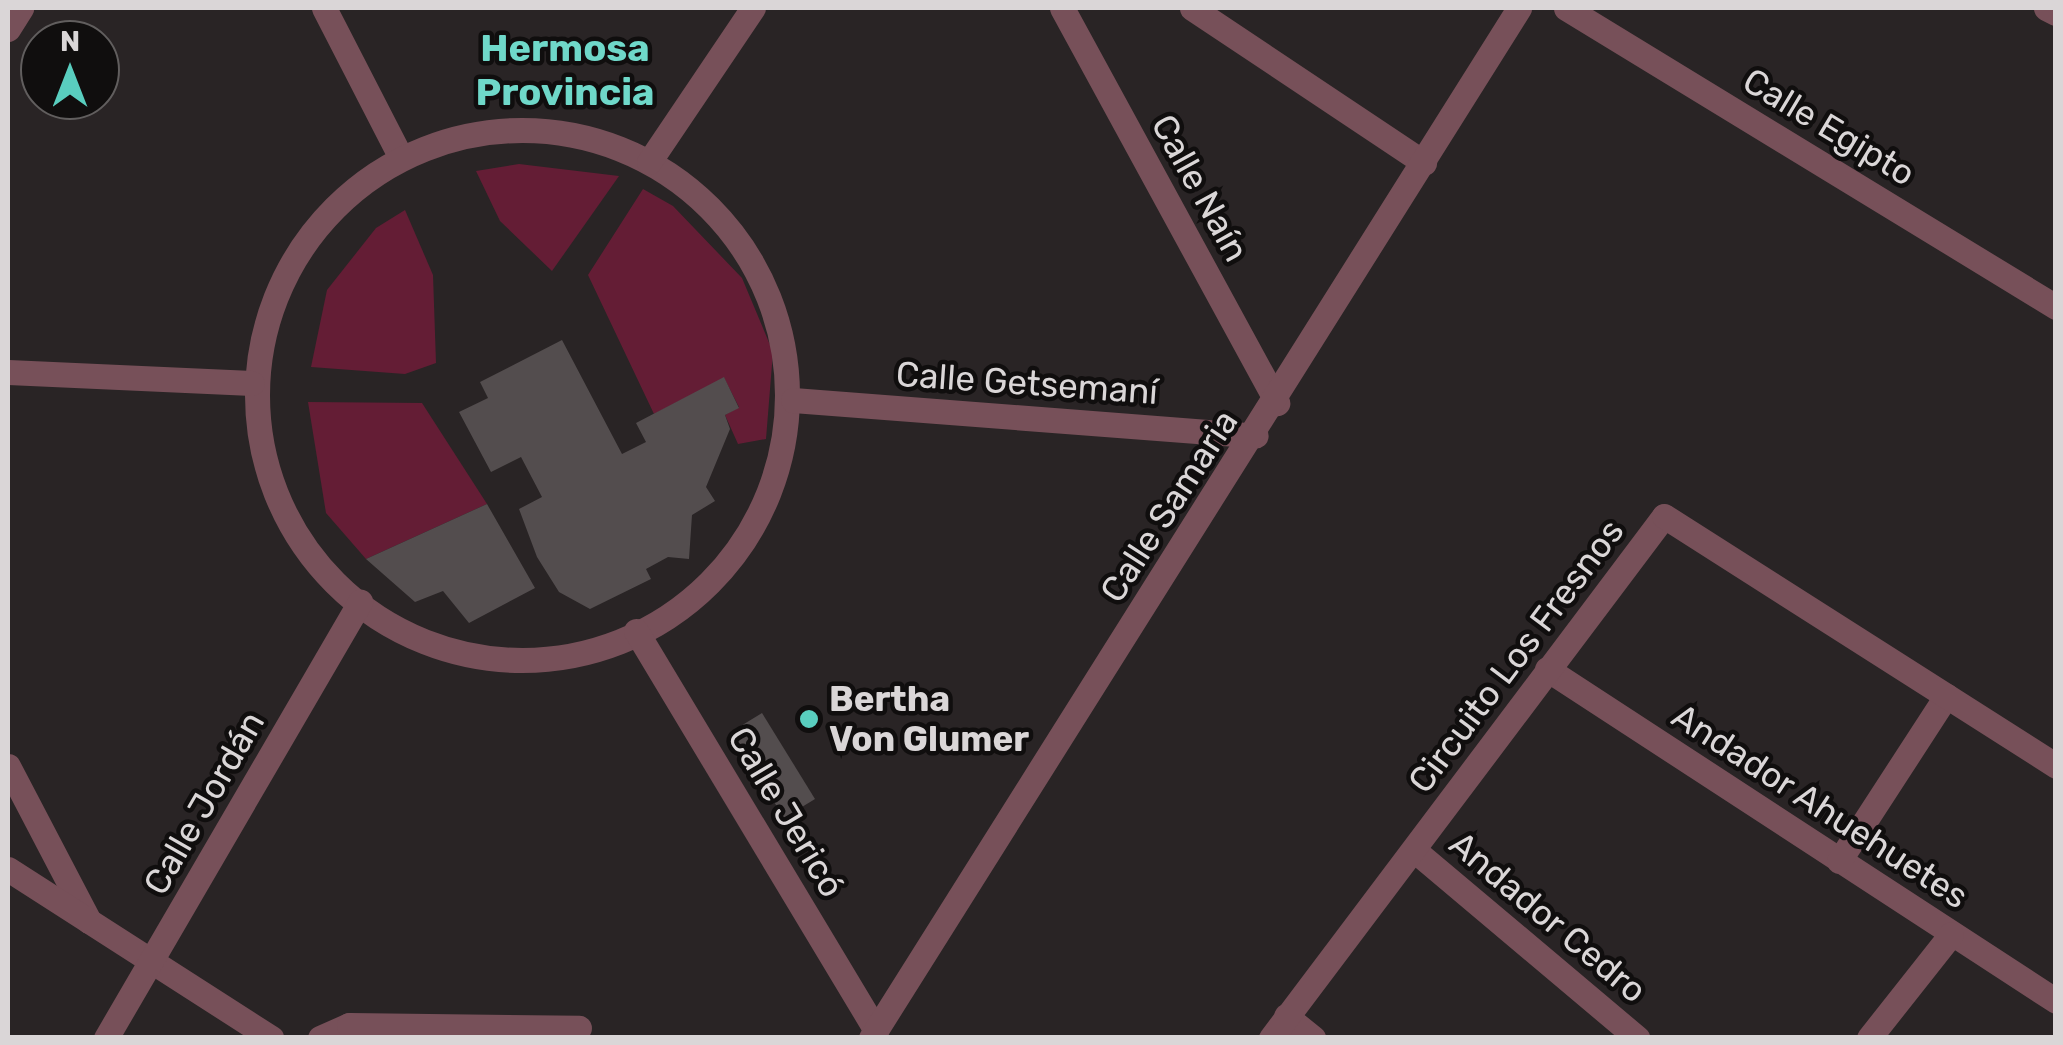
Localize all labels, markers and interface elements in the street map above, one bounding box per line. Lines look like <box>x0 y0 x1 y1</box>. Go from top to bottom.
north arrow <box>20 20 120 120</box>
text: N <box>60 25 80 58</box>
district label: Hermosa Provincia <box>476 26 654 115</box>
street label: Calle Egipto <box>1736 59 1922 195</box>
street label: Calle Naín <box>1143 107 1257 269</box>
street label: Calle Getsemaní <box>895 353 1159 413</box>
street label: Calle Samaria <box>1091 402 1247 610</box>
street label: Circuito Los Fresnos <box>1400 511 1632 801</box>
place label: Bertha Von Glumer <box>829 678 1029 760</box>
street label: Andador Ahuehuetes <box>1663 694 1977 918</box>
street label: Calle Jordán <box>135 704 273 902</box>
marker: Bertha Von Glumer <box>798 708 820 730</box>
street label: Calle Jericó <box>719 719 853 905</box>
street label: Andador Cedro <box>1441 822 1655 1012</box>

